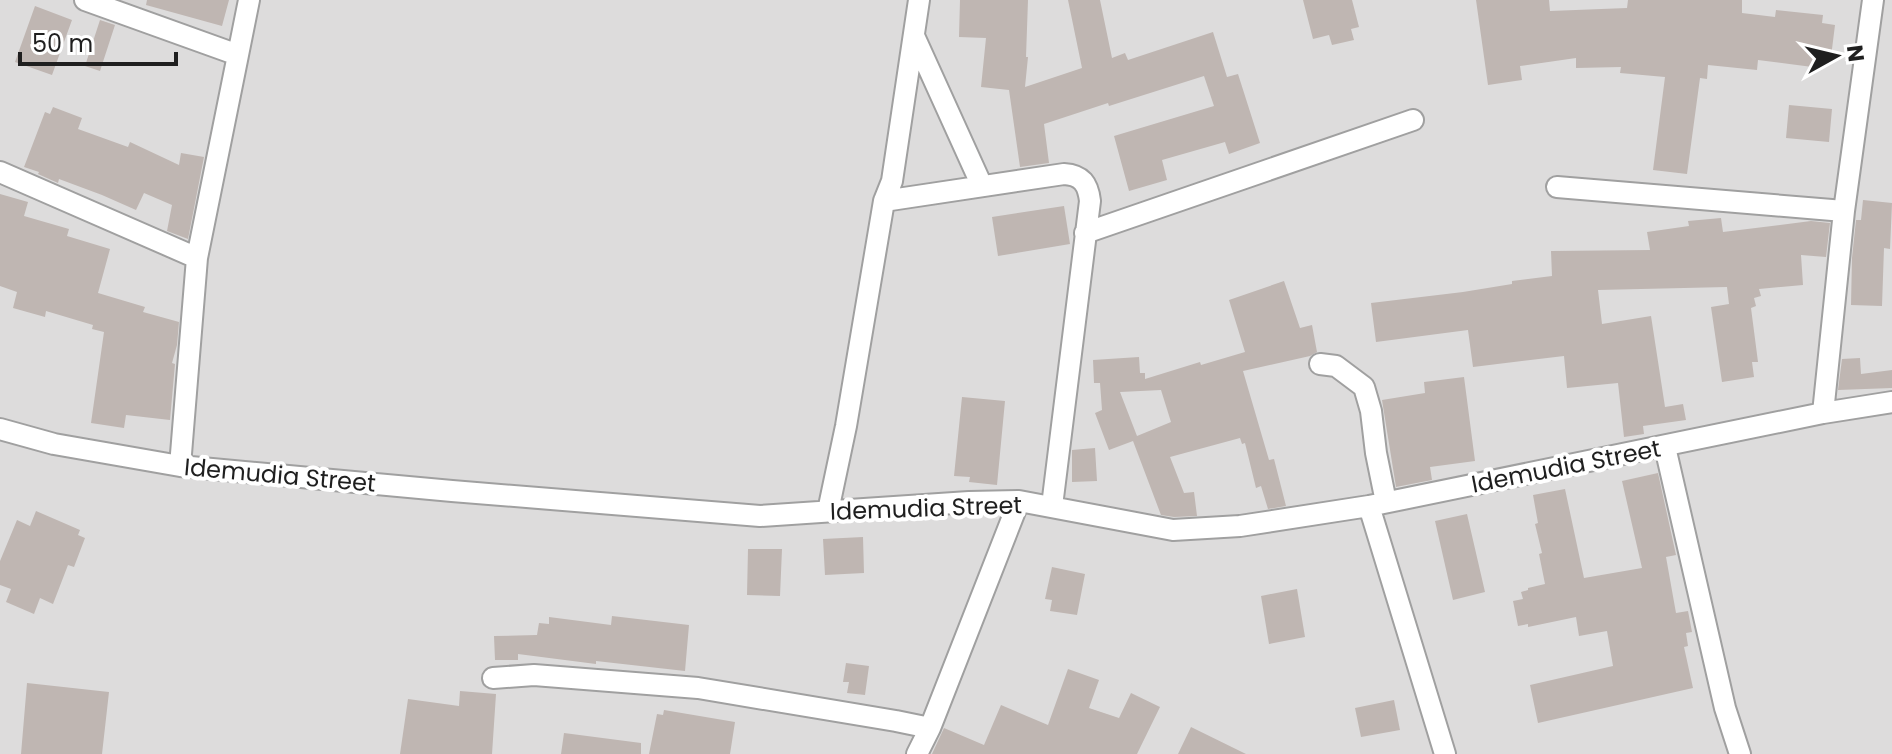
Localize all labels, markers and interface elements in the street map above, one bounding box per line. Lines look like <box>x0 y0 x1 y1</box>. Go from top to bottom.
scale bar <box>20 16 176 66</box>
north arrow <box>1796 16 1876 96</box>
text: 50 m <box>32 27 93 60</box>
text: N <box>1839 43 1872 64</box>
street label: Idemudia Street <box>1469 431 1663 501</box>
street label: Idemudia Street <box>183 450 377 500</box>
street label: Idemudia Street <box>829 488 1023 528</box>

